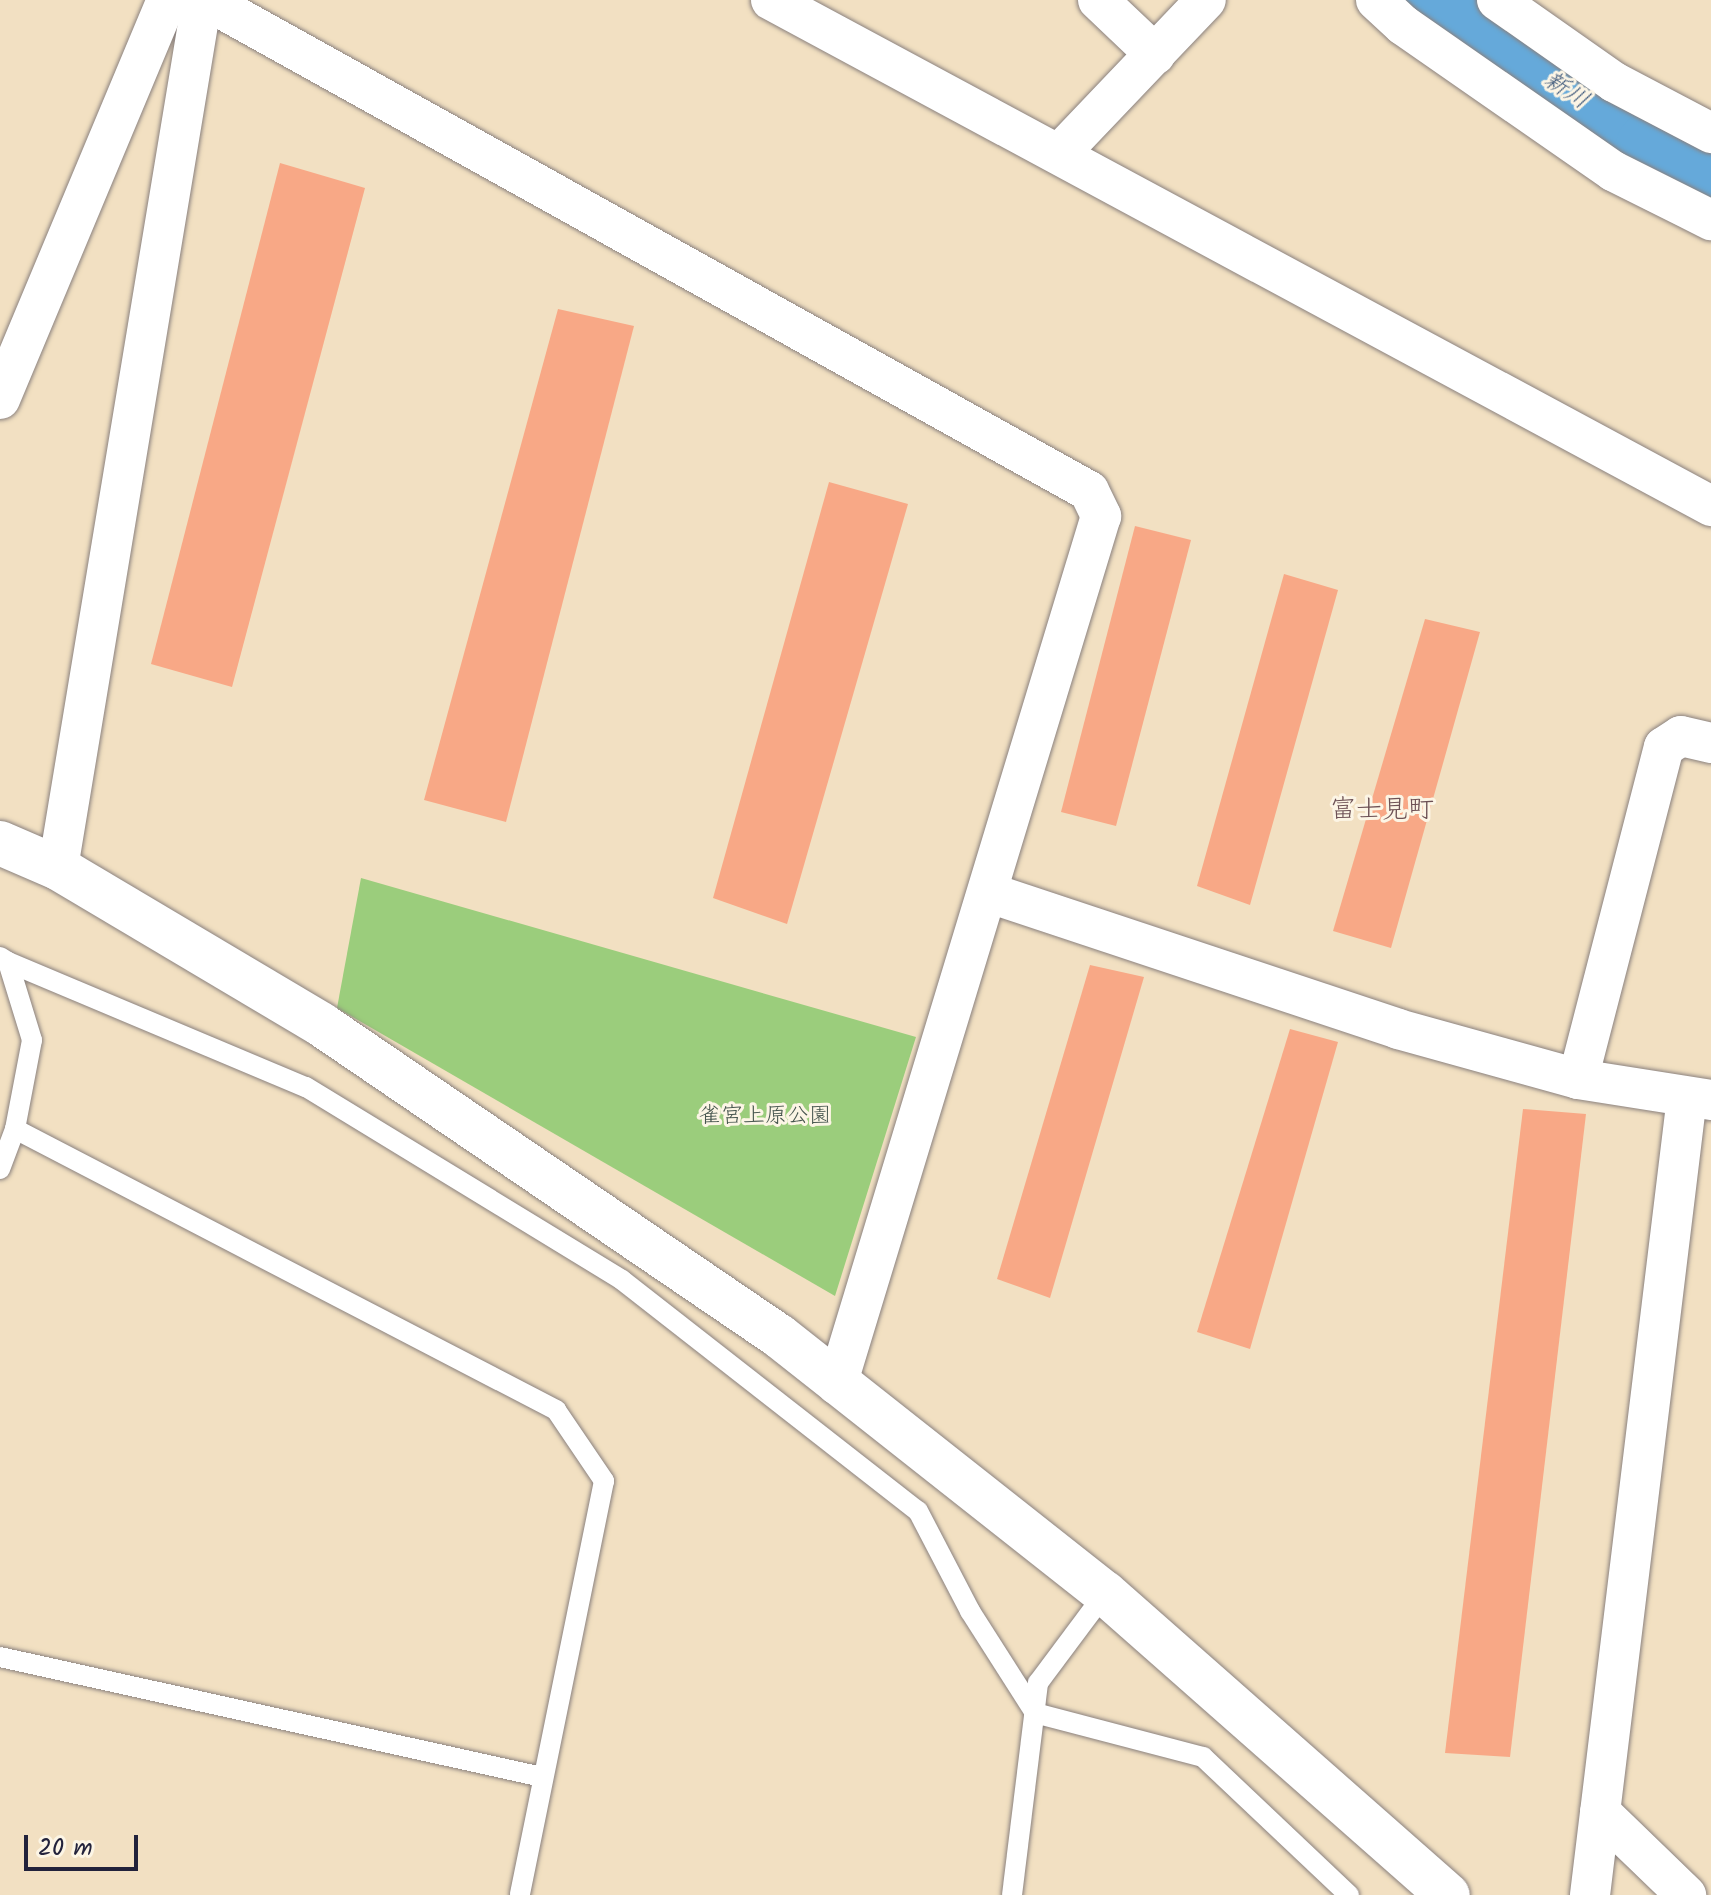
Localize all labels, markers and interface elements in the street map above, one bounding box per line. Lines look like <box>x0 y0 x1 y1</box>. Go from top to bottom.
water label: 新川 <box>1538 66 1594 116</box>
district label: 富士見町 <box>1330 795 1434 827</box>
park label: 雀宮上原公園 <box>699 1104 831 1130</box>
scale bar <box>28 1819 142 1869</box>
text: 20 m <box>38 1829 93 1868</box>

